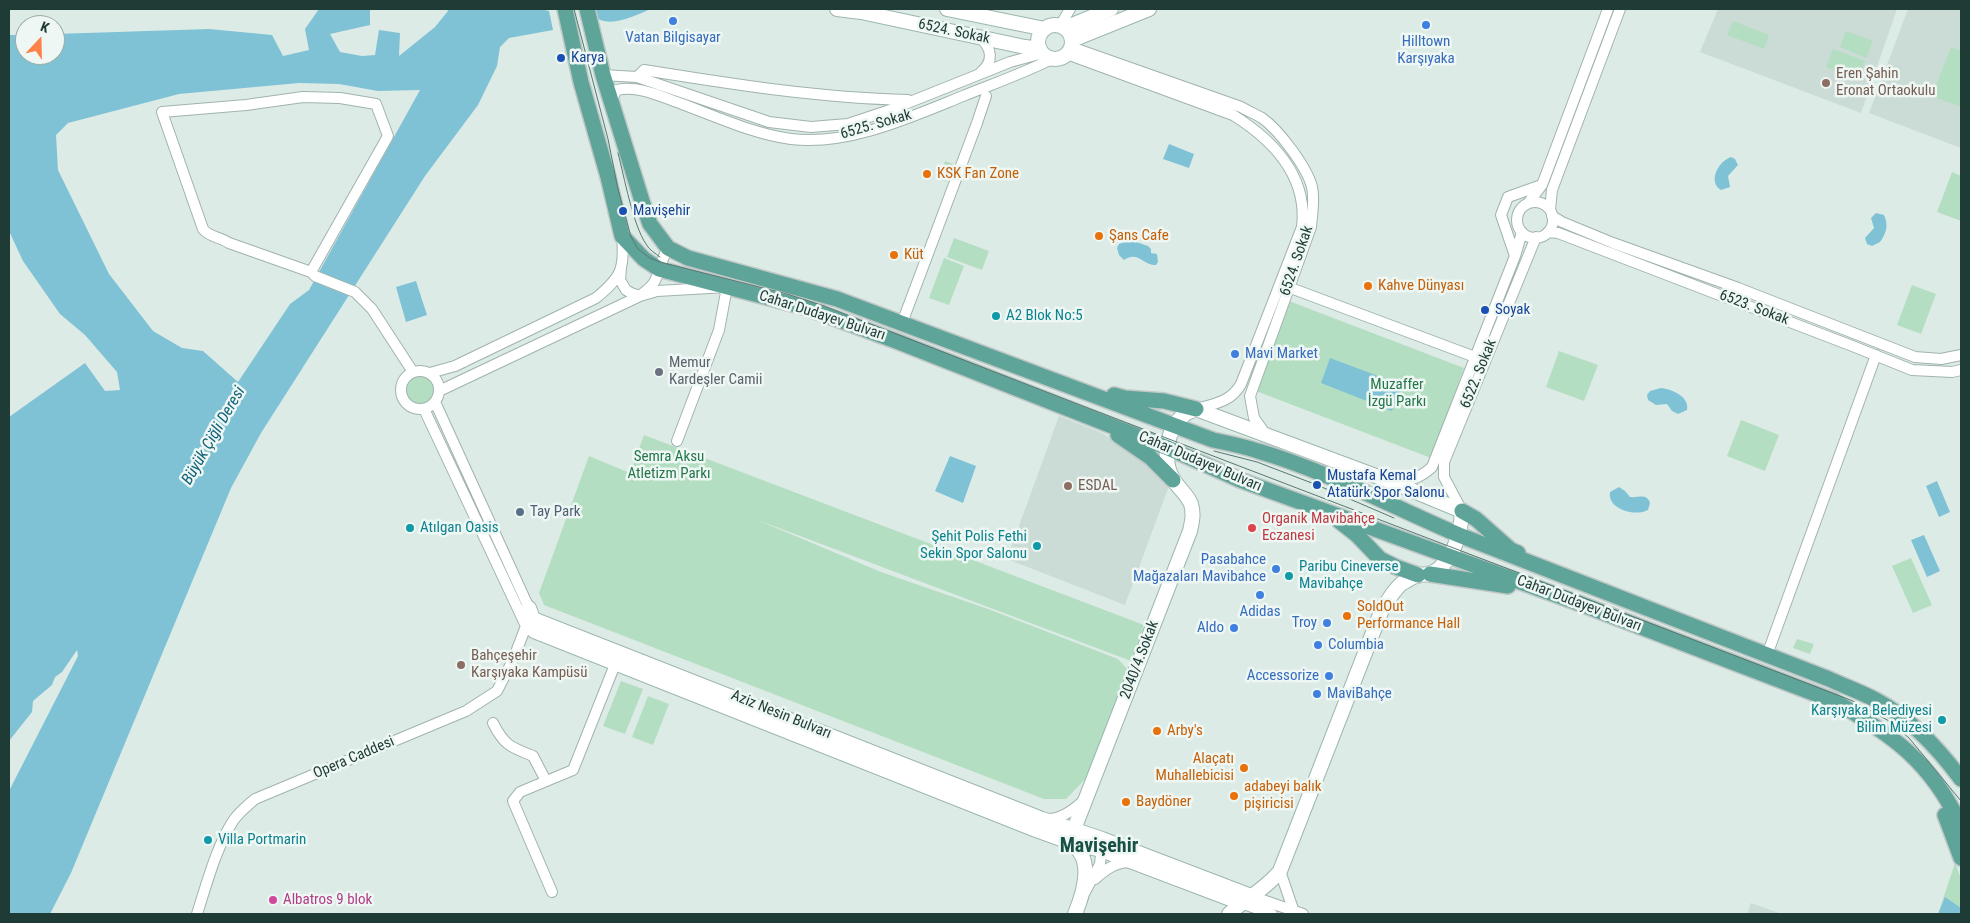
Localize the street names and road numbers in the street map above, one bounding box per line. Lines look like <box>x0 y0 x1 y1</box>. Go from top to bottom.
street label: 6524. Sokak <box>916 16 992 48</box>
street label: 6525. Sokak <box>838 106 914 144</box>
street label: 6524. Sokak <box>1277 224 1317 298</box>
street label: Cahar Dudayev Bulvarı <box>757 287 887 345</box>
street label: 6523. Sokak <box>1717 287 1791 329</box>
street label: 6522. Sokak <box>1457 337 1501 411</box>
street label: Cahar Dudayev Bulvarı <box>1136 428 1264 496</box>
street label: Cahar Dudayev Bulvarı <box>1514 572 1644 636</box>
street label: 2040/4.Sokak <box>1117 618 1163 702</box>
street label: Aziz Nesin Bulvarı <box>728 687 834 743</box>
street label: Opera Caddesi <box>311 733 397 783</box>

